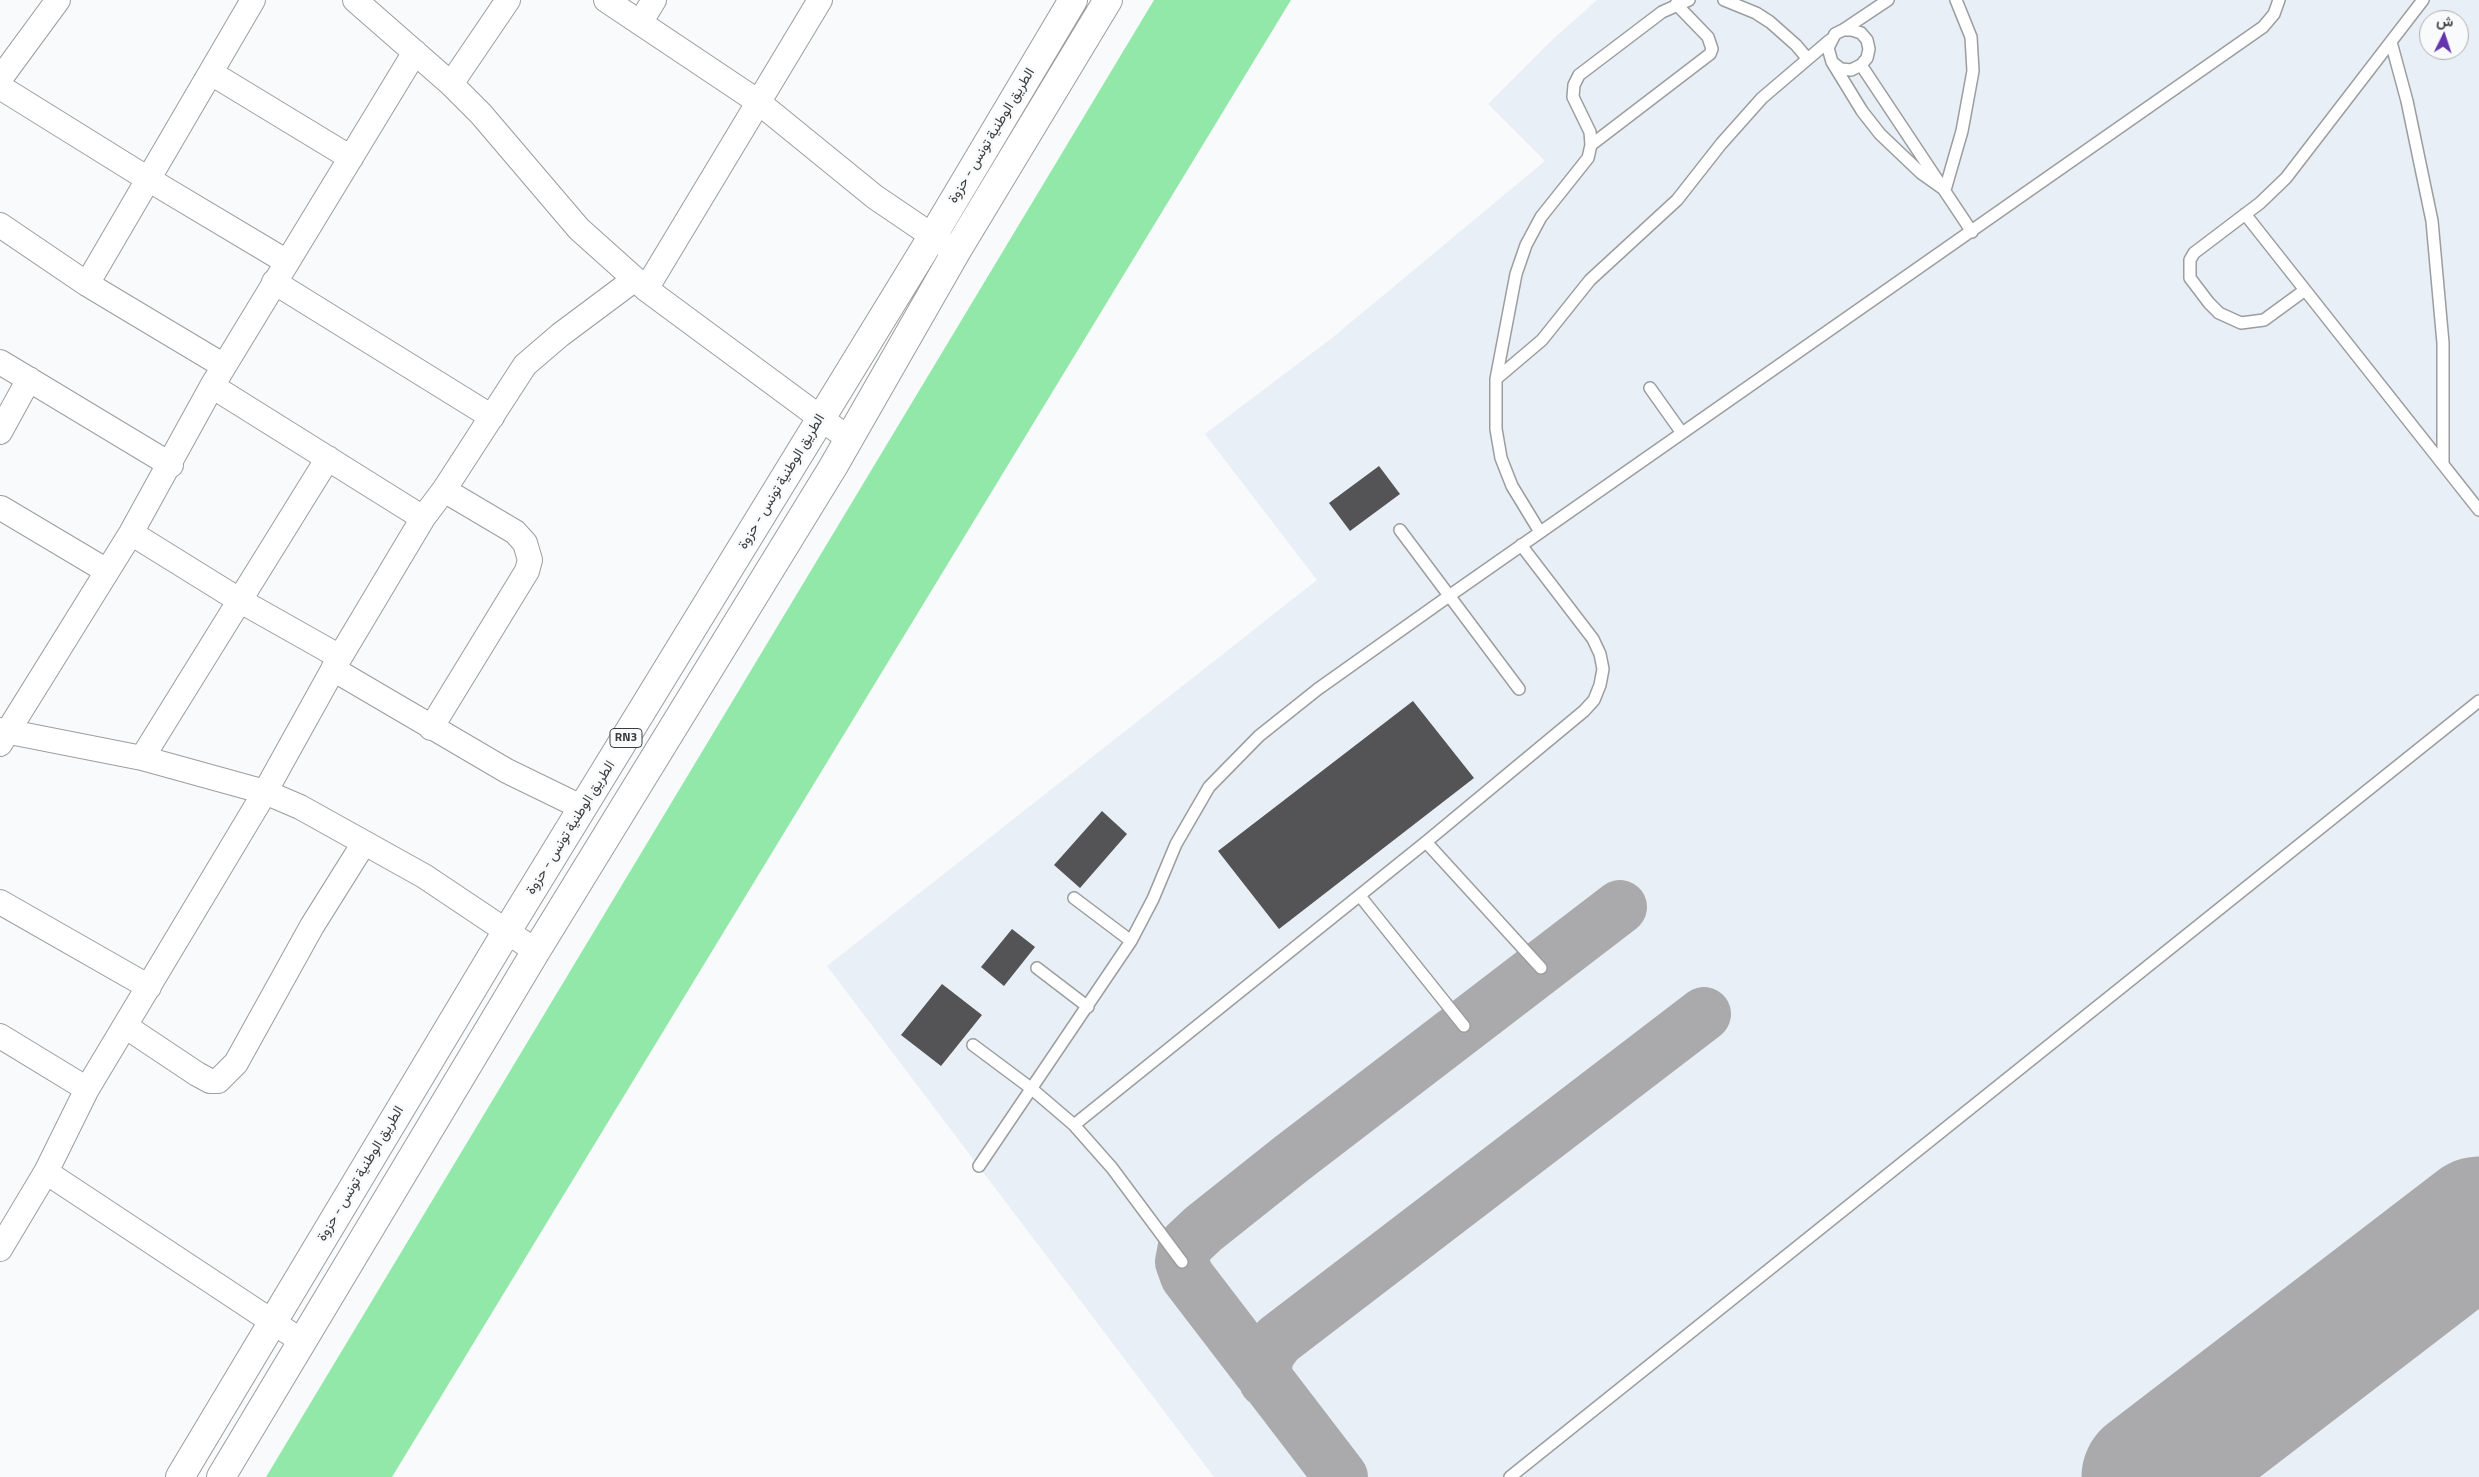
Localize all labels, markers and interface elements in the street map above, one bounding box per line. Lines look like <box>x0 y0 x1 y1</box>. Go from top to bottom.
text: ش <box>2436 9 2454 32</box>
north arrow <box>2419 10 2469 60</box>
street label: الطريق الوطنية تونس - حزوة <box>945 65 1039 207</box>
street label: الطريق الوطنية تونس - حزوة <box>735 411 829 553</box>
road number: RN3 <box>610 728 642 748</box>
street label: الطريق الوطنية تونس - حزوة <box>523 758 619 898</box>
street label: الطريق الوطنية تونس - حزوة <box>314 1103 408 1245</box>

